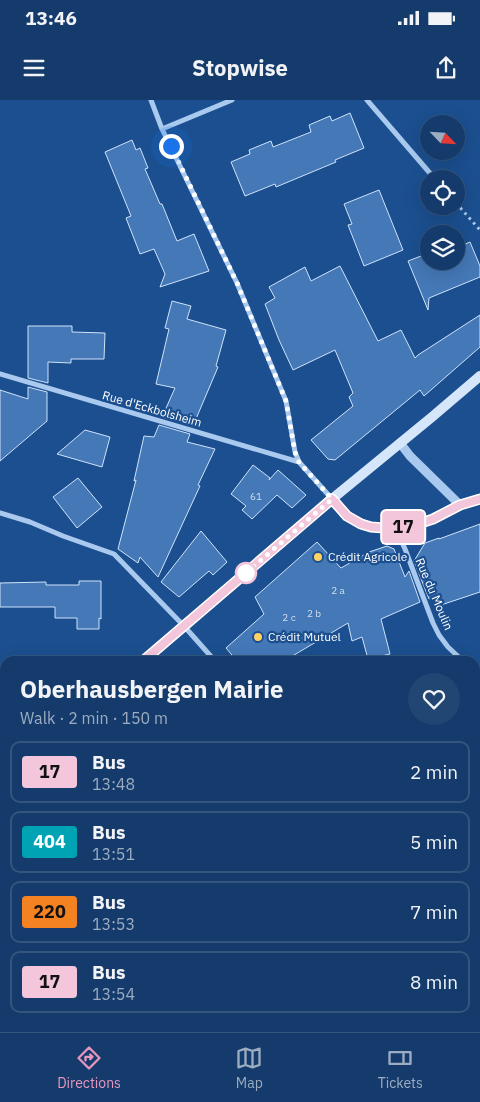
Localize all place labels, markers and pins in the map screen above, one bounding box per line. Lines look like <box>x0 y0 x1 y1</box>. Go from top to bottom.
place label: Crédit Agricole <box>328 549 408 564</box>
marker: Crédit Agricole <box>312 551 324 563</box>
unlabelled marker <box>235 562 257 584</box>
place label: Crédit Mutuel <box>268 629 341 644</box>
marker: Crédit Mutuel <box>252 631 264 643</box>

